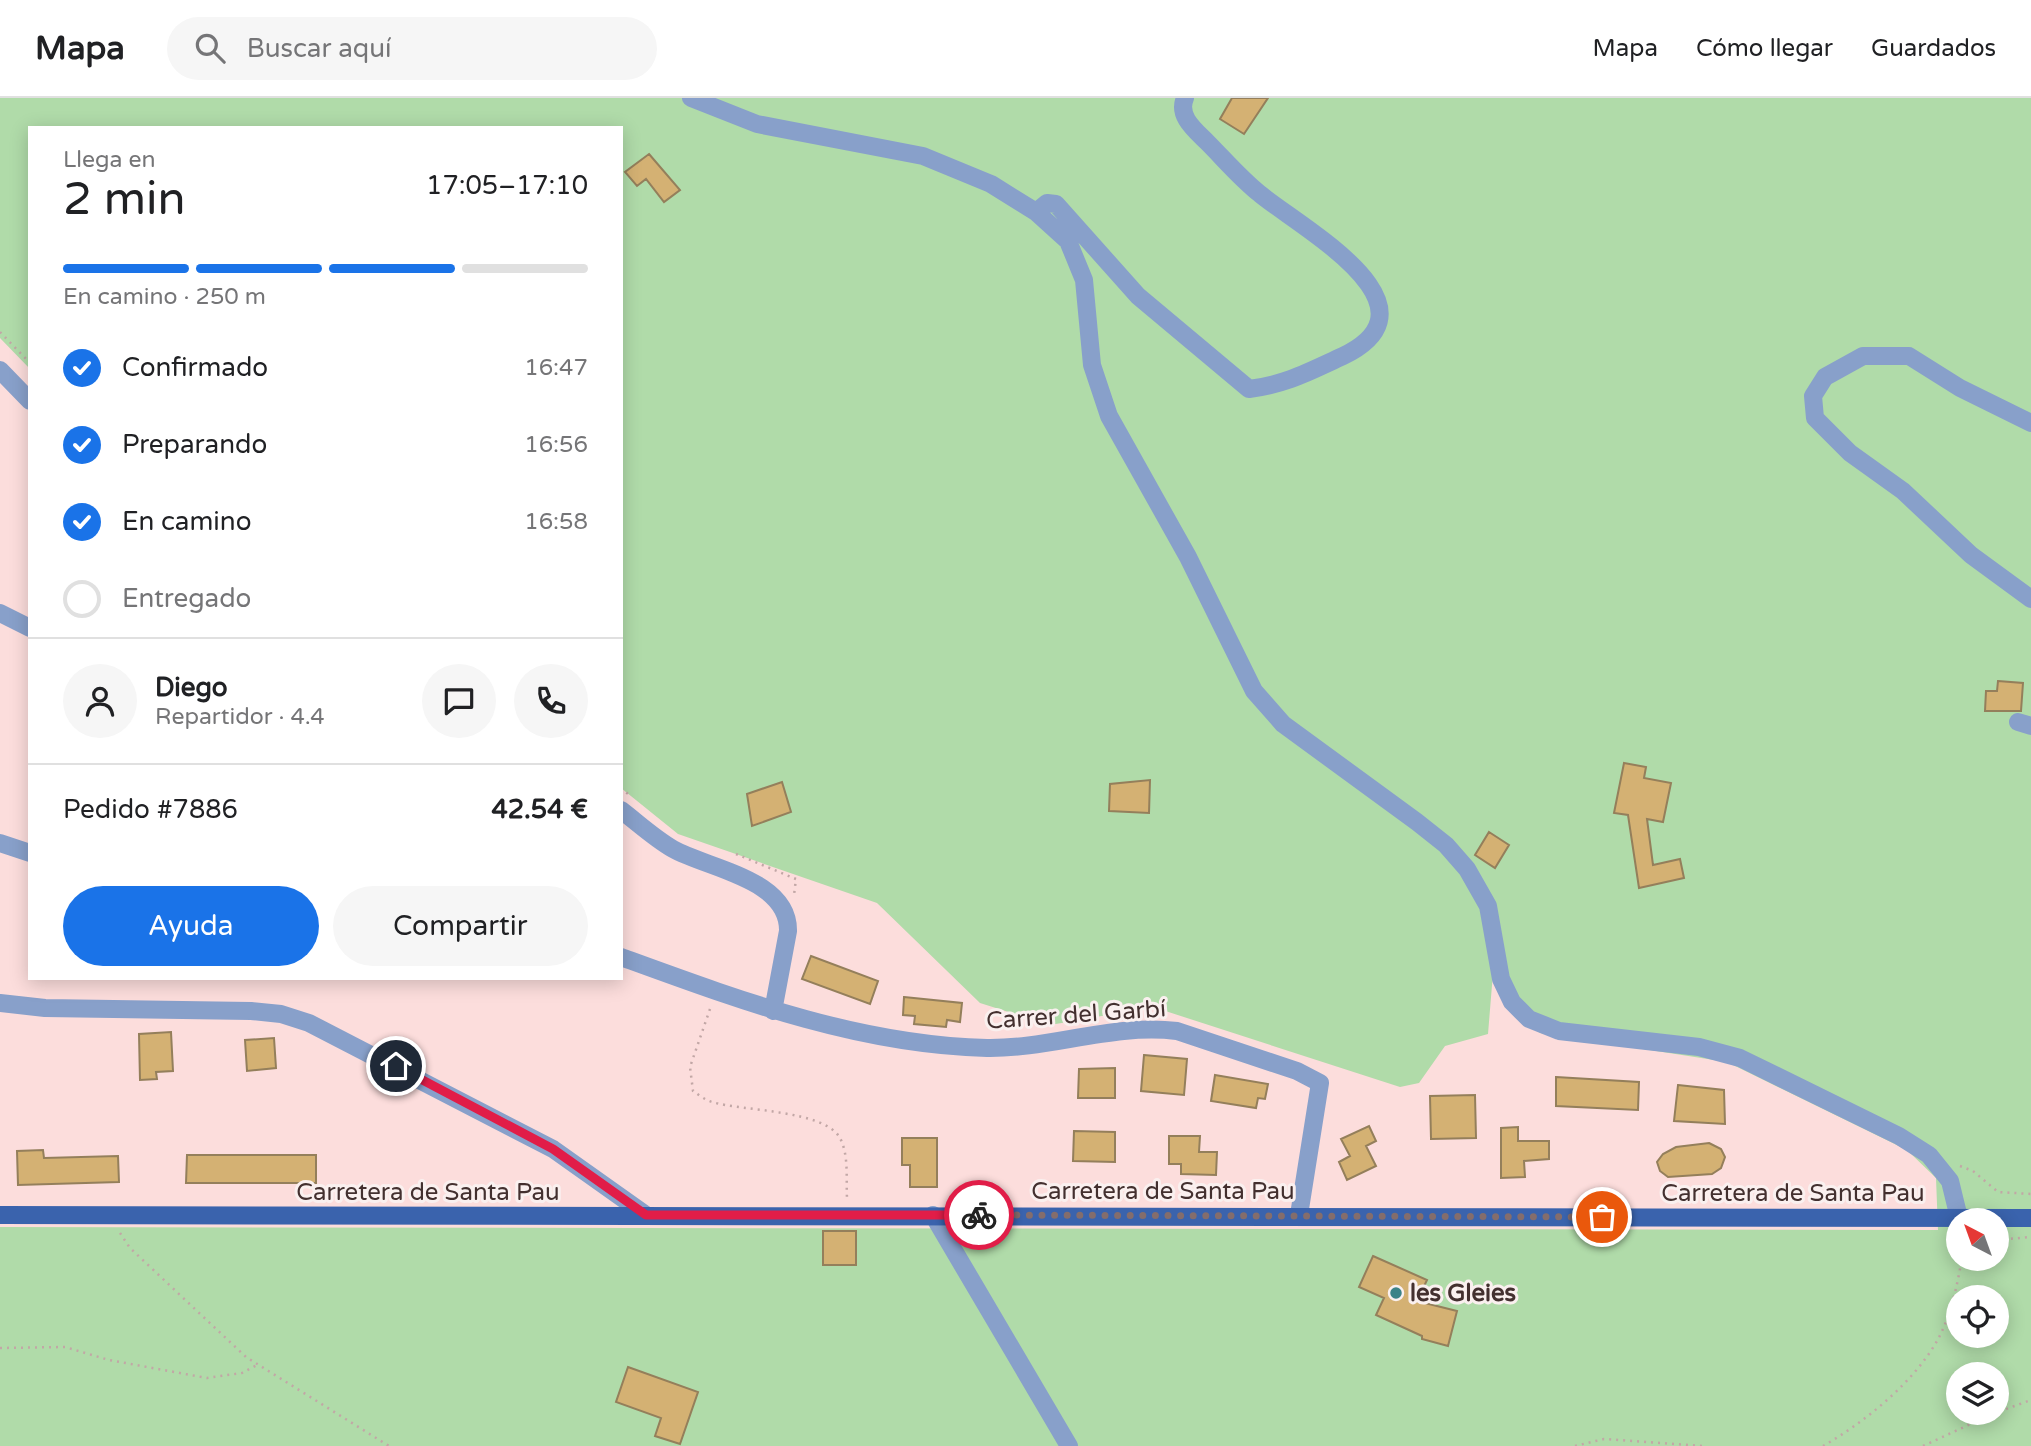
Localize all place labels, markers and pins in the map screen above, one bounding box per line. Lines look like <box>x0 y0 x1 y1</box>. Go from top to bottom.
pin <box>366 1036 426 1096</box>
pin <box>1572 1187 1632 1247</box>
place label: les Gleies <box>1410 1279 1516 1308</box>
marker: les Gleies <box>1388 1285 1404 1301</box>

